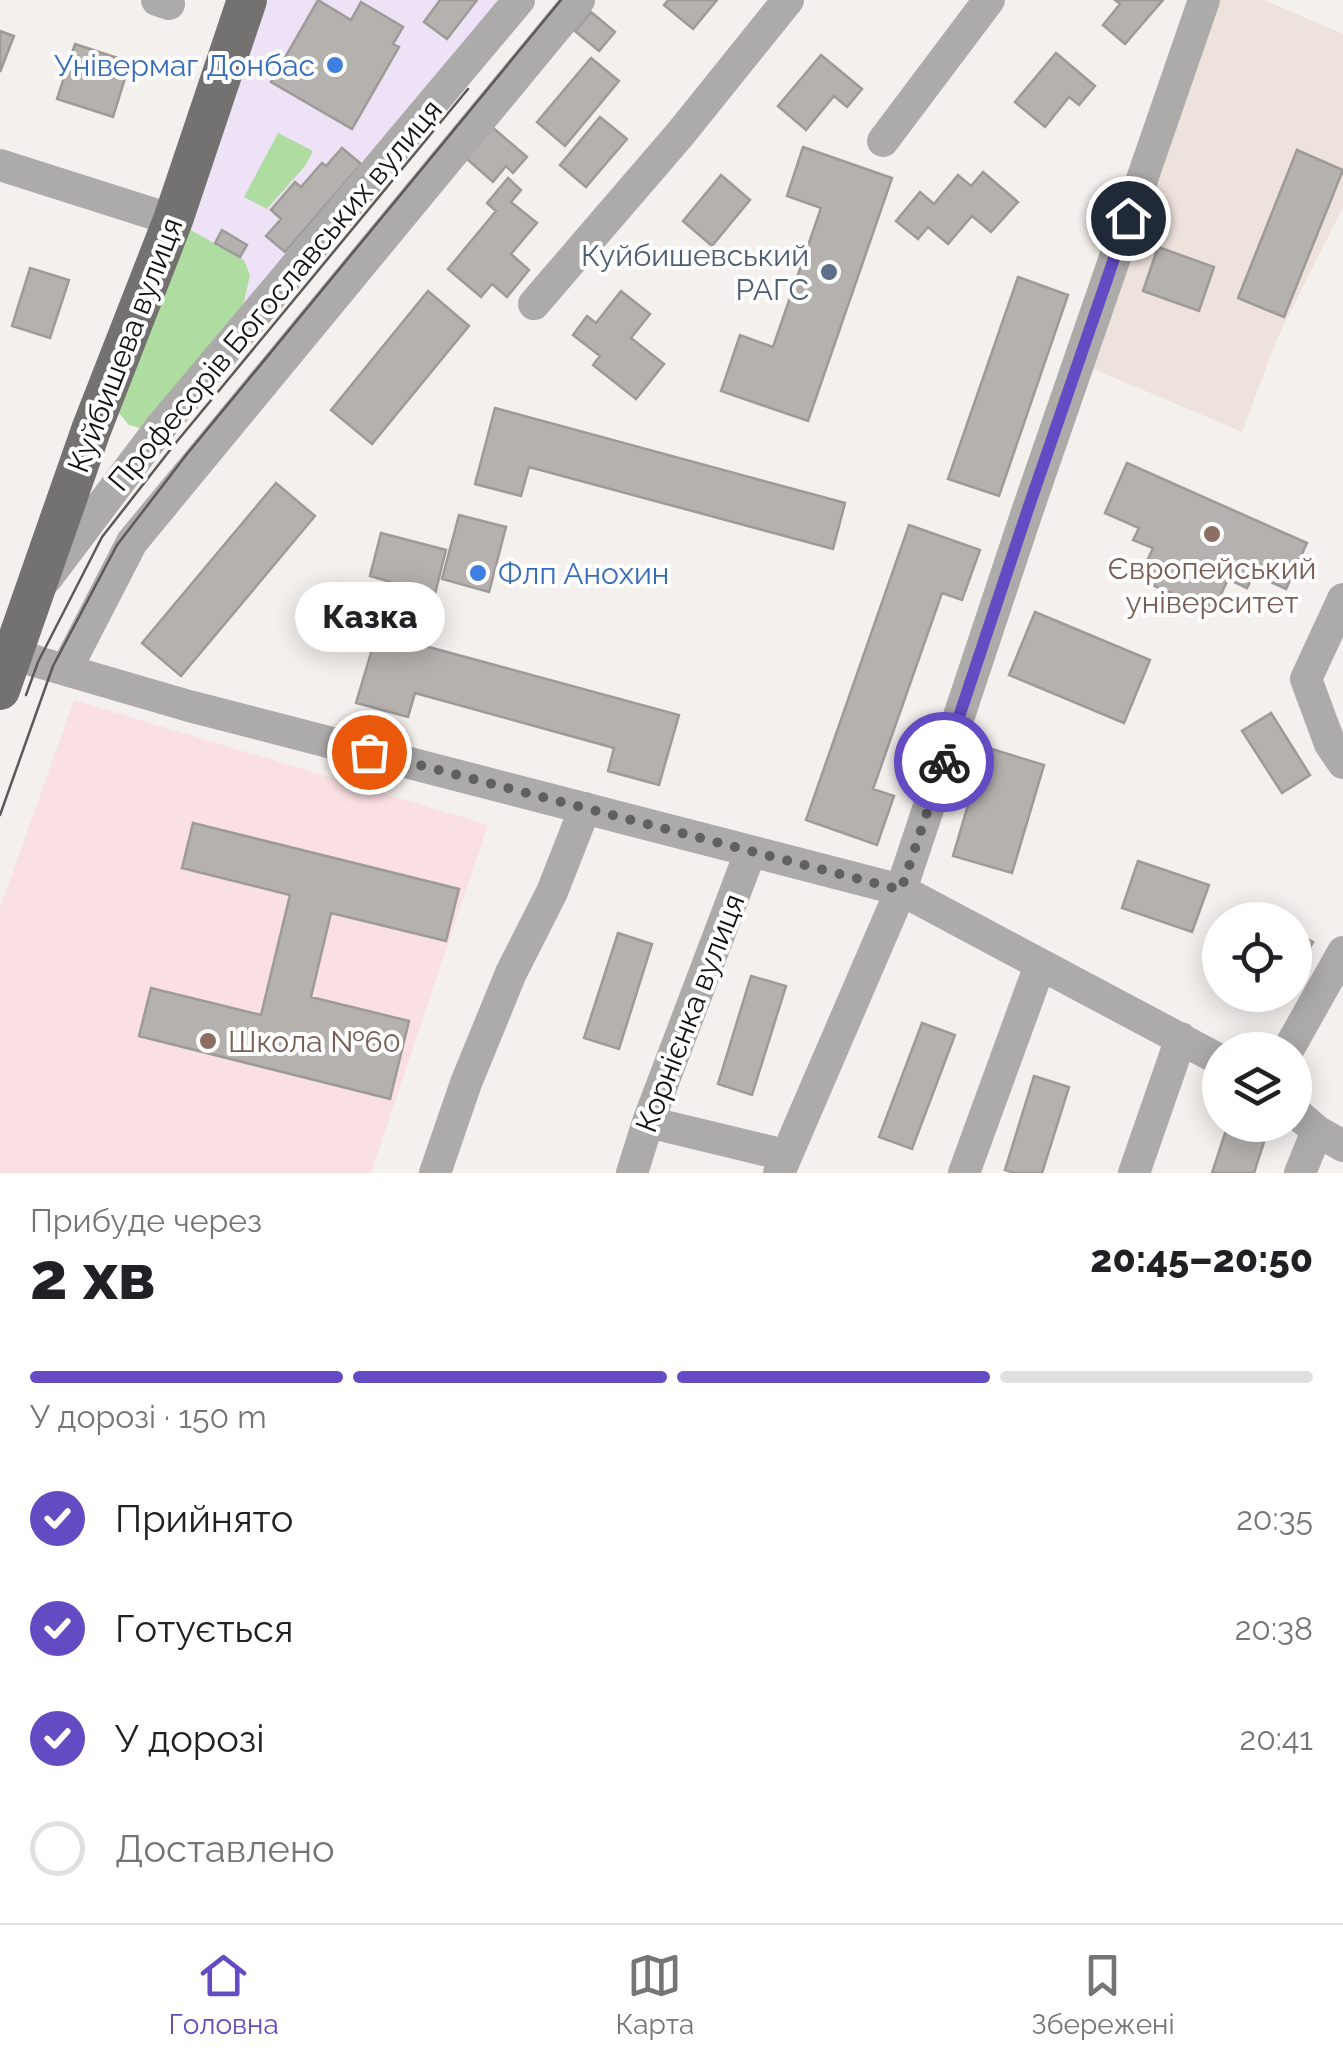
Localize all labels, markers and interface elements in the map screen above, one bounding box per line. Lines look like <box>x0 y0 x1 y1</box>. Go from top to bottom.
place label: Універмаг Донбас <box>54 48 315 83</box>
marker: Універмаг Донбас <box>324 54 346 76</box>
street label: Професорів Богославських вулиця <box>101 92 449 498</box>
pin <box>1086 176 1171 261</box>
icon: home <box>1101 191 1156 246</box>
street label: Куйбишева вулиця <box>60 213 190 477</box>
place label: Куйбишевський РАГС <box>581 238 809 307</box>
marker: Куйбишевський РАГС <box>818 261 840 283</box>
marker: Європейський університет <box>1201 523 1223 545</box>
place label: Європейський університет <box>1108 551 1316 620</box>
place label: Флп Анохин <box>498 556 669 591</box>
marker: Флп Анохин <box>467 562 489 584</box>
callout: Казка <box>294 582 444 652</box>
text: Казка <box>322 598 418 635</box>
pin <box>327 710 412 795</box>
courier <box>894 712 994 812</box>
icon: bag <box>342 725 397 780</box>
icon: bike <box>917 735 972 790</box>
street label: Корнієнка вулиця <box>628 889 752 1137</box>
map controls <box>1202 902 1312 1142</box>
button: locate <box>1202 902 1312 1012</box>
place label: Школа №60 <box>228 1024 401 1059</box>
marker: Школа №60 <box>197 1030 219 1052</box>
button: layers <box>1202 1032 1312 1142</box>
text: Прибуде через <box>30 1202 262 1239</box>
text: 20:45–20:50 <box>1090 1236 1313 1281</box>
text: 2 хв <box>30 1238 156 1314</box>
text: У дорозі · 150 m <box>30 1398 267 1435</box>
icon: check <box>30 1491 85 1546</box>
text: Прийнято <box>115 1496 293 1541</box>
text: 20:35 <box>1236 1500 1313 1537</box>
icon: check <box>30 1601 85 1656</box>
text: Готується <box>115 1606 294 1651</box>
text: 20:38 <box>1235 1610 1313 1647</box>
icon: check <box>30 1711 85 1766</box>
text: У дорозі <box>115 1716 265 1761</box>
text: 20:41 <box>1240 1720 1313 1757</box>
text: Доставлено <box>115 1826 335 1871</box>
tab: Головна <box>168 1948 279 2041</box>
tab: Карта <box>616 1948 694 2041</box>
tab: Збережені <box>1031 1948 1175 2041</box>

